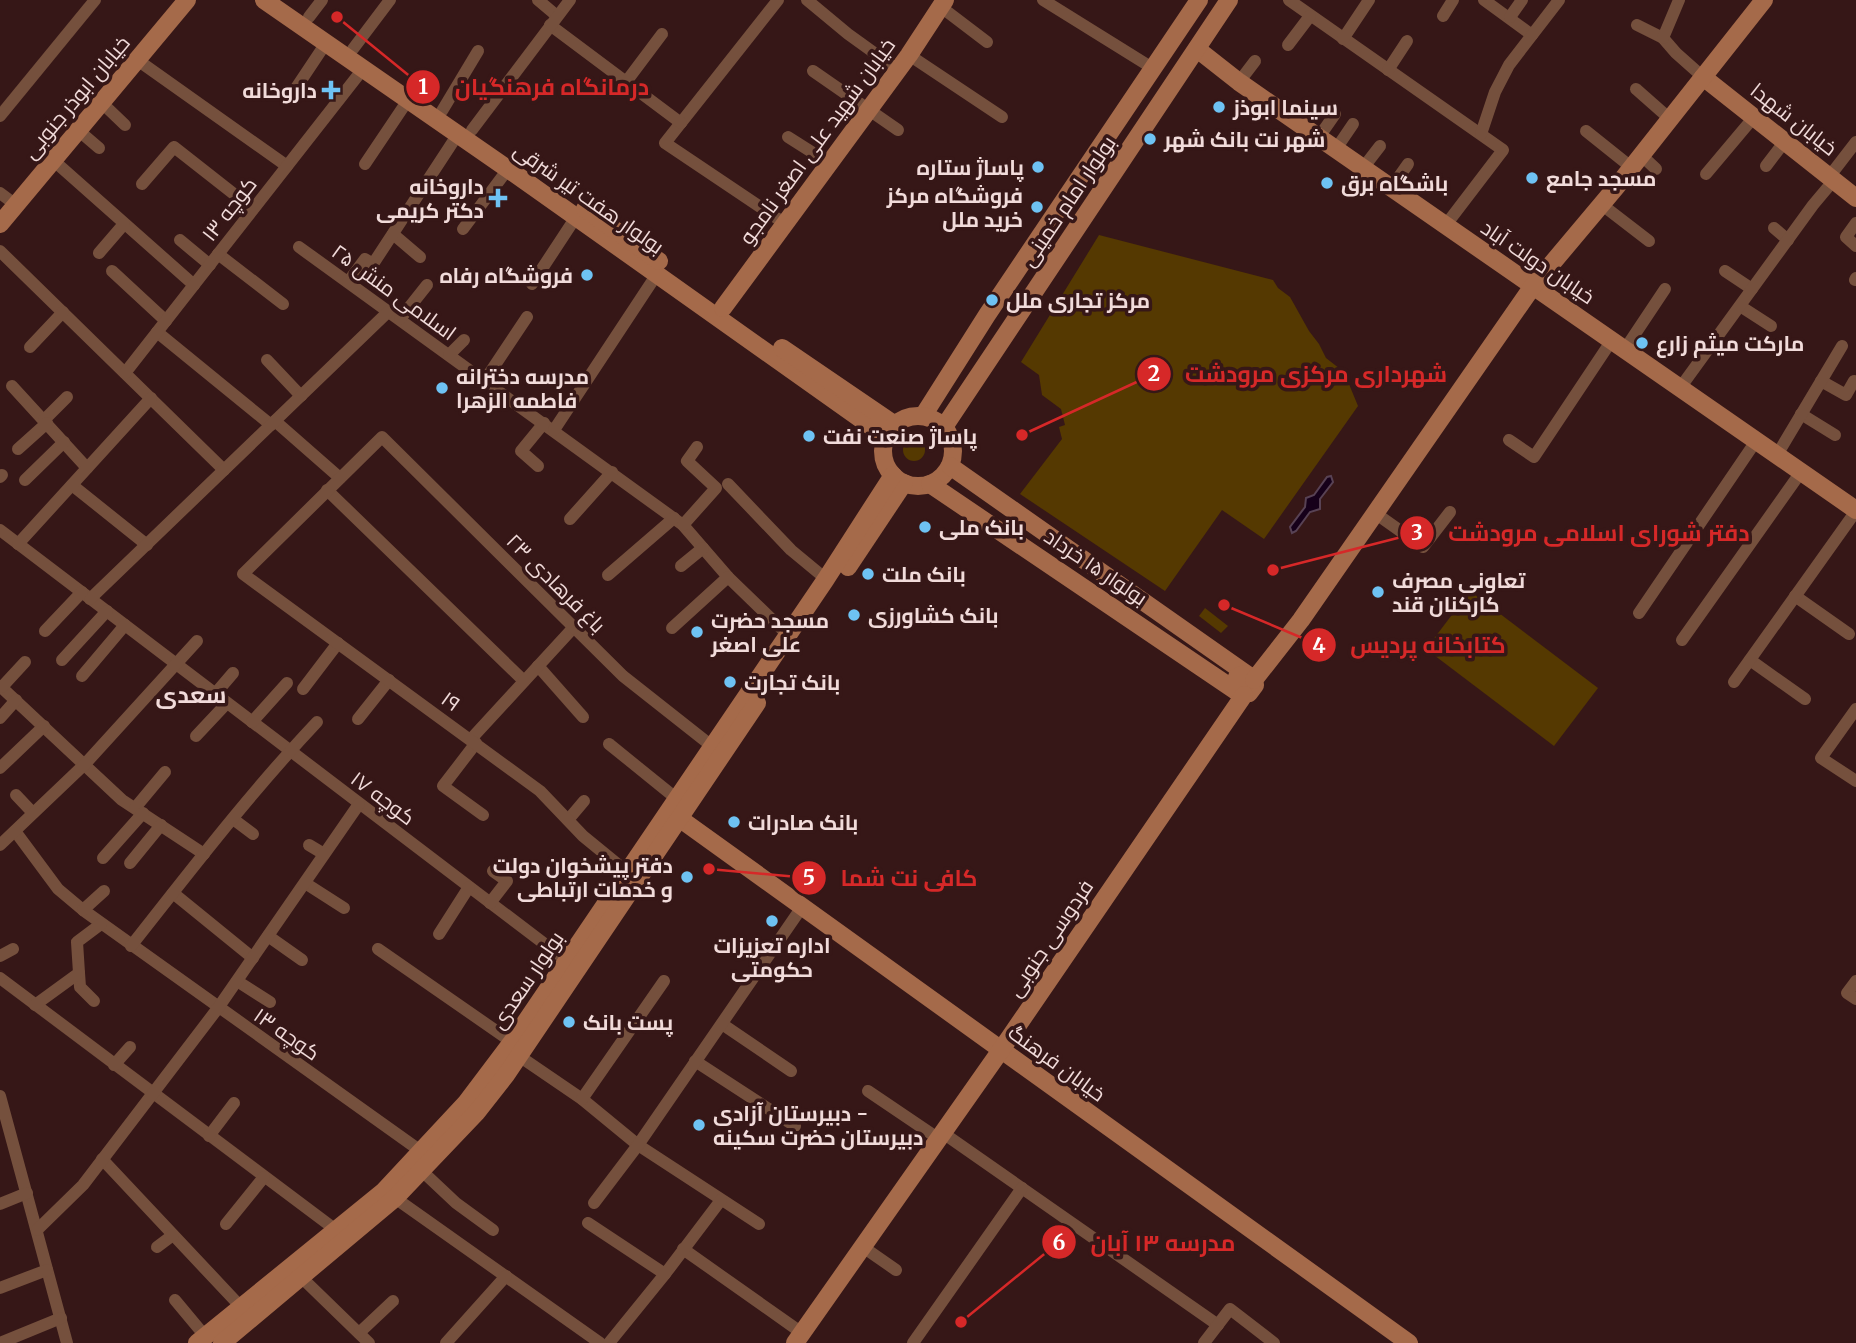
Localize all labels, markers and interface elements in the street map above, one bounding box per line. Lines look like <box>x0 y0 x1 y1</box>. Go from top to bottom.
street label: خیابان ابوذر جنوبی <box>16 30 136 164</box>
street label: خیابان شهید علی اصغر نامجو <box>733 33 901 249</box>
callout: درمانگاه فرهنگیان <box>406 65 663 109</box>
text: درمانگاه فرهنگیان <box>455 72 649 101</box>
text: 1 <box>418 73 428 100</box>
place label: داروخانه <box>242 77 317 104</box>
street label: خیابان شهدا <box>1745 77 1843 161</box>
marker: داروخانه <box>323 82 339 98</box>
place label: سینما ابوذز <box>1232 94 1338 121</box>
marker: سینما ابوذز <box>1211 99 1227 115</box>
place label: شهر نت بانک شهر <box>1163 126 1325 153</box>
street label: بولوار امام خمینی <box>1014 130 1123 272</box>
marker: شهر نت بانک شهر <box>1142 131 1158 147</box>
street label: بولوار هفت تیر شرقی <box>509 136 669 260</box>
place label: پاساژ ستاره <box>916 154 1024 183</box>
marker: پاساژ ستاره <box>1030 159 1046 175</box>
place label: مسجد جامع <box>1546 165 1656 193</box>
place label: باشگاه برق <box>1341 170 1448 197</box>
marker: مسجد جامع <box>1524 170 1540 186</box>
street label: کوچه ۱۳ <box>195 171 263 247</box>
place label: داروخانه دکتر کریمی <box>376 173 484 224</box>
marker: باشگاه برق <box>1319 175 1335 191</box>
place label: فروشگاه مرکز خرید ملل <box>886 182 1023 233</box>
marker: داروخانه دکتر کریمی <box>490 190 506 206</box>
marker: فروشگاه مرکز خرید ملل <box>1029 199 1045 215</box>
street label: خیابان دولت آباد <box>1476 214 1600 310</box>
street label: اسلامی منش ۲۵ <box>326 238 462 346</box>
place label: فروشگاه رفاه <box>439 262 573 289</box>
marker: فروشگاه رفاه <box>579 267 595 283</box>
place label: مرکز تجاری ملل <box>1006 287 1150 314</box>
marker: مرکز تجاری ملل <box>984 292 1000 308</box>
place label: مارکت میثم زارع <box>1656 330 1804 358</box>
marker: مارکت میثم زارع <box>1634 335 1650 351</box>
callout: شهرداری مرکزی مرودشت <box>1136 352 1462 396</box>
text: شهرداری مرکزی مرودشت <box>1185 359 1447 388</box>
text: 2 <box>1148 360 1160 387</box>
place label: مدرسه دخترانه فاطمه الزهرا <box>456 363 589 414</box>
marker: مدرسه دخترانه فاطمه الزهرا <box>434 380 450 396</box>
place label: پاساژ صنعت نفت <box>823 423 978 452</box>
marker: پاساژ صنعت نفت <box>801 428 817 444</box>
callout: دفتر شورای اسلامی مرودشت <box>1400 511 1764 555</box>
place label: بانک ملی <box>939 514 1024 541</box>
text: دفتر شورای اسلامی مرودشت <box>1448 518 1750 547</box>
marker: بانک ملی <box>917 519 933 535</box>
text: 3 <box>1411 519 1423 546</box>
street label: بولوار ۱۵ خرداد <box>1039 523 1153 611</box>
street label: باغ فرهادی ۲۳ <box>500 528 611 639</box>
place label: بانک ملت <box>882 561 966 588</box>
marker: بانک ملت <box>860 566 876 582</box>
place label: تعاونی مصرف کارکنان قند <box>1392 567 1527 618</box>
marker: تعاونی مصرف کارکنان قند <box>1370 584 1386 600</box>
place label: بانک کشاورزی <box>868 602 999 629</box>
place label: مسجد حضرت علی اصغر <box>710 607 829 658</box>
marker: بانک کشاورزی <box>846 607 862 623</box>
callout: کتابخانه پردیس <box>1302 623 1520 667</box>
marker: مسجد حضرت علی اصغر <box>689 624 705 640</box>
text: کتابخانه پردیس <box>1350 630 1506 661</box>
text: 4 <box>1312 632 1326 659</box>
place label: بانک تجارت <box>744 669 840 696</box>
marker: بانک تجارت <box>722 674 738 690</box>
district label: سعدی <box>156 680 226 709</box>
street label: ۱۹ <box>436 685 466 717</box>
street label: کوچه ۱۷ <box>345 765 421 832</box>
place label: بانک صادرات <box>748 809 858 836</box>
marker: بانک صادرات <box>726 814 742 830</box>
place label: دفتر پیشخوان دولت و خدمات ارتباطی <box>493 852 673 903</box>
callout: کافی نت شما <box>792 856 992 900</box>
text: کافی نت شما <box>841 863 977 892</box>
text: 5 <box>803 864 815 891</box>
marker: دفتر پیشخوان دولت و خدمات ارتباطی <box>679 869 695 885</box>
street label: فردوسی جنوبی <box>1001 874 1099 1002</box>
marker: اداره تعزیزات حکومتی <box>764 913 780 929</box>
street label: بولوار سعدی <box>484 926 570 1034</box>
place label: اداره تعزیزات حکومتی <box>713 932 831 983</box>
street label: کوچه ۱۳ <box>248 1002 325 1067</box>
place label: پست بانک <box>583 1009 673 1038</box>
marker: پست بانک <box>561 1014 577 1030</box>
street label: خیابان فرهنگ <box>1003 1019 1111 1107</box>
place label: دبیرستان آزادی - دبیرستان حضرت سکینه <box>713 1100 923 1151</box>
marker: دبیرستان آزادی - دبیرستان حضرت سکینه <box>691 1117 707 1133</box>
callout: مدرسه ۱۳ آبان <box>1041 1220 1249 1264</box>
text: مدرسه ۱۳ آبان <box>1091 1228 1235 1257</box>
text: 6 <box>1053 1229 1066 1256</box>

